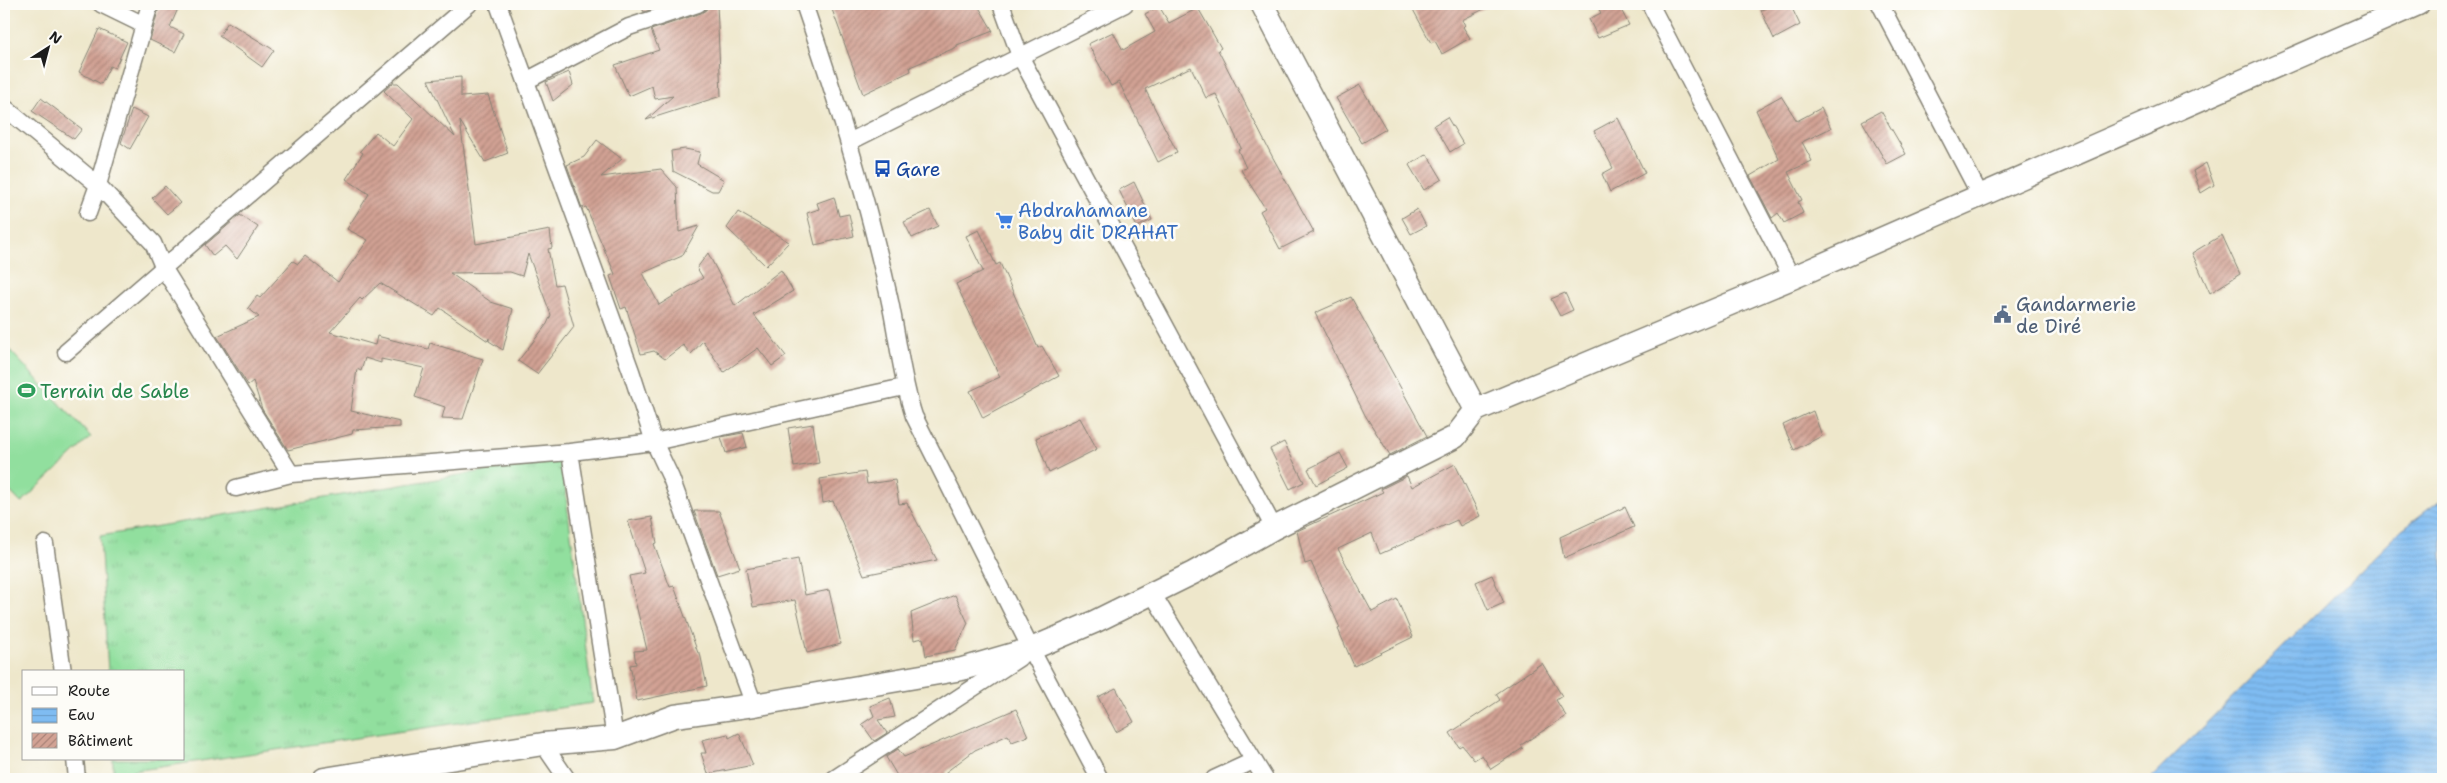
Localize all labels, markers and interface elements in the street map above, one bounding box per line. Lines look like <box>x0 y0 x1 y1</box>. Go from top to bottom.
north arrow <box>22 22 72 72</box>
text: N <box>46 27 65 48</box>
place label: Gare <box>896 157 941 182</box>
bus stop icon: Gare <box>872 159 892 179</box>
place label: Abdrahamane Baby dit DRAHAT <box>1018 198 1179 245</box>
supermarket icon: Abdrahamane Baby dit DRAHAT <box>994 211 1014 231</box>
place label: Gandarmerie de Diré <box>2016 292 2137 339</box>
public building icon: Gandarmerie de Diré <box>1992 305 2012 325</box>
place label: Terrain de Sable <box>40 379 190 404</box>
sports icon: Terrain de Sable <box>16 381 36 401</box>
legend <box>22 670 185 760</box>
text: Route <box>68 681 110 701</box>
text: Eau <box>68 705 95 725</box>
text: Bâtiment <box>68 731 133 751</box>

